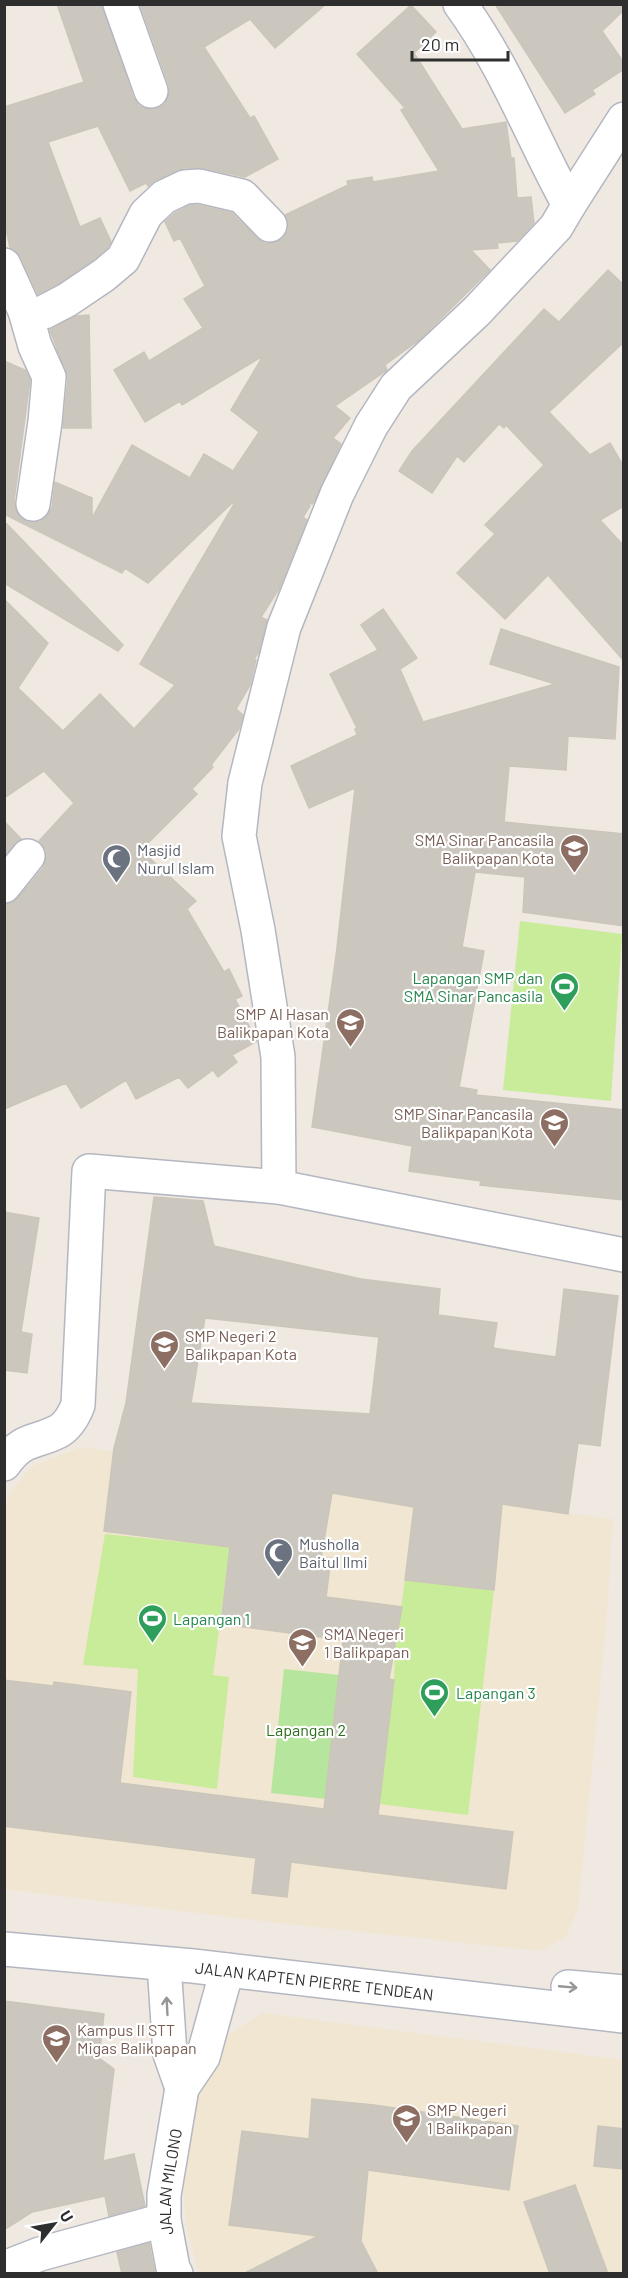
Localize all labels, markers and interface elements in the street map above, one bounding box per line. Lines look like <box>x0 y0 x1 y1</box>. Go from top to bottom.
scale bar <box>412 24 508 62</box>
text: 20 m <box>421 33 459 55</box>
place label: SMA Sinar Pancasila Balikpapan Kota <box>415 830 554 867</box>
school or university icon: SMA Sinar Pancasila Balikpapan Kota <box>559 832 591 874</box>
place label: Masjid Nurul Islam <box>137 840 215 877</box>
mosque icon: Masjid Nurul Islam <box>100 842 132 884</box>
place label: Lapangan SMP dan SMA Sinar Pancasila <box>404 968 543 1005</box>
sports icon: Lapangan SMP dan SMA Sinar Pancasila <box>548 970 580 1012</box>
place label: SMP Al Hasan Balikpapan Kota <box>217 1004 329 1041</box>
school or university icon: SMP Al Hasan Balikpapan Kota <box>334 1006 366 1048</box>
place label: SMP Sinar Pancasila Balikpapan Kota <box>394 1104 533 1141</box>
school or university icon: SMP Sinar Pancasila Balikpapan Kota <box>538 1106 570 1148</box>
place label: SMP Negeri 2 Balikpapan Kota <box>185 1326 297 1363</box>
school or university icon: SMP Negeri 2 Balikpapan Kota <box>148 1328 180 1370</box>
place label: Musholla Baitul Ilmi <box>299 1534 368 1571</box>
mosque icon: Musholla Baitul Ilmi <box>262 1536 294 1578</box>
sports icon: Lapangan 1 <box>136 1602 168 1644</box>
place label: Lapangan 1 <box>173 1609 250 1628</box>
place label: SMA Negeri 1 Balikpapan <box>324 1624 409 1661</box>
school or university icon: SMA Negeri 1 Balikpapan <box>287 1626 319 1668</box>
sports icon: Lapangan 3 <box>419 1676 451 1718</box>
place label: Lapangan 3 <box>456 1683 536 1702</box>
park label: Lapangan 2 <box>266 1720 346 1739</box>
street label: JALAN KAPTEN PIERRE TENDEAN <box>194 1957 435 2003</box>
one-way arrow <box>558 1982 578 1993</box>
one-way arrow <box>162 1996 173 2016</box>
place label: Kampus II STT Migas Balikpapan <box>77 2020 197 2057</box>
school or university icon: Kampus II STT Migas Balikpapan <box>40 2022 72 2064</box>
place label: SMP Negeri 1 Balikpapan <box>427 2100 512 2137</box>
school or university icon: SMP Negeri 1 Balikpapan <box>390 2102 422 2144</box>
street label: JALAN MILONO <box>154 2127 185 2237</box>
north arrow <box>24 2194 84 2254</box>
text: U <box>57 2207 78 2225</box>

